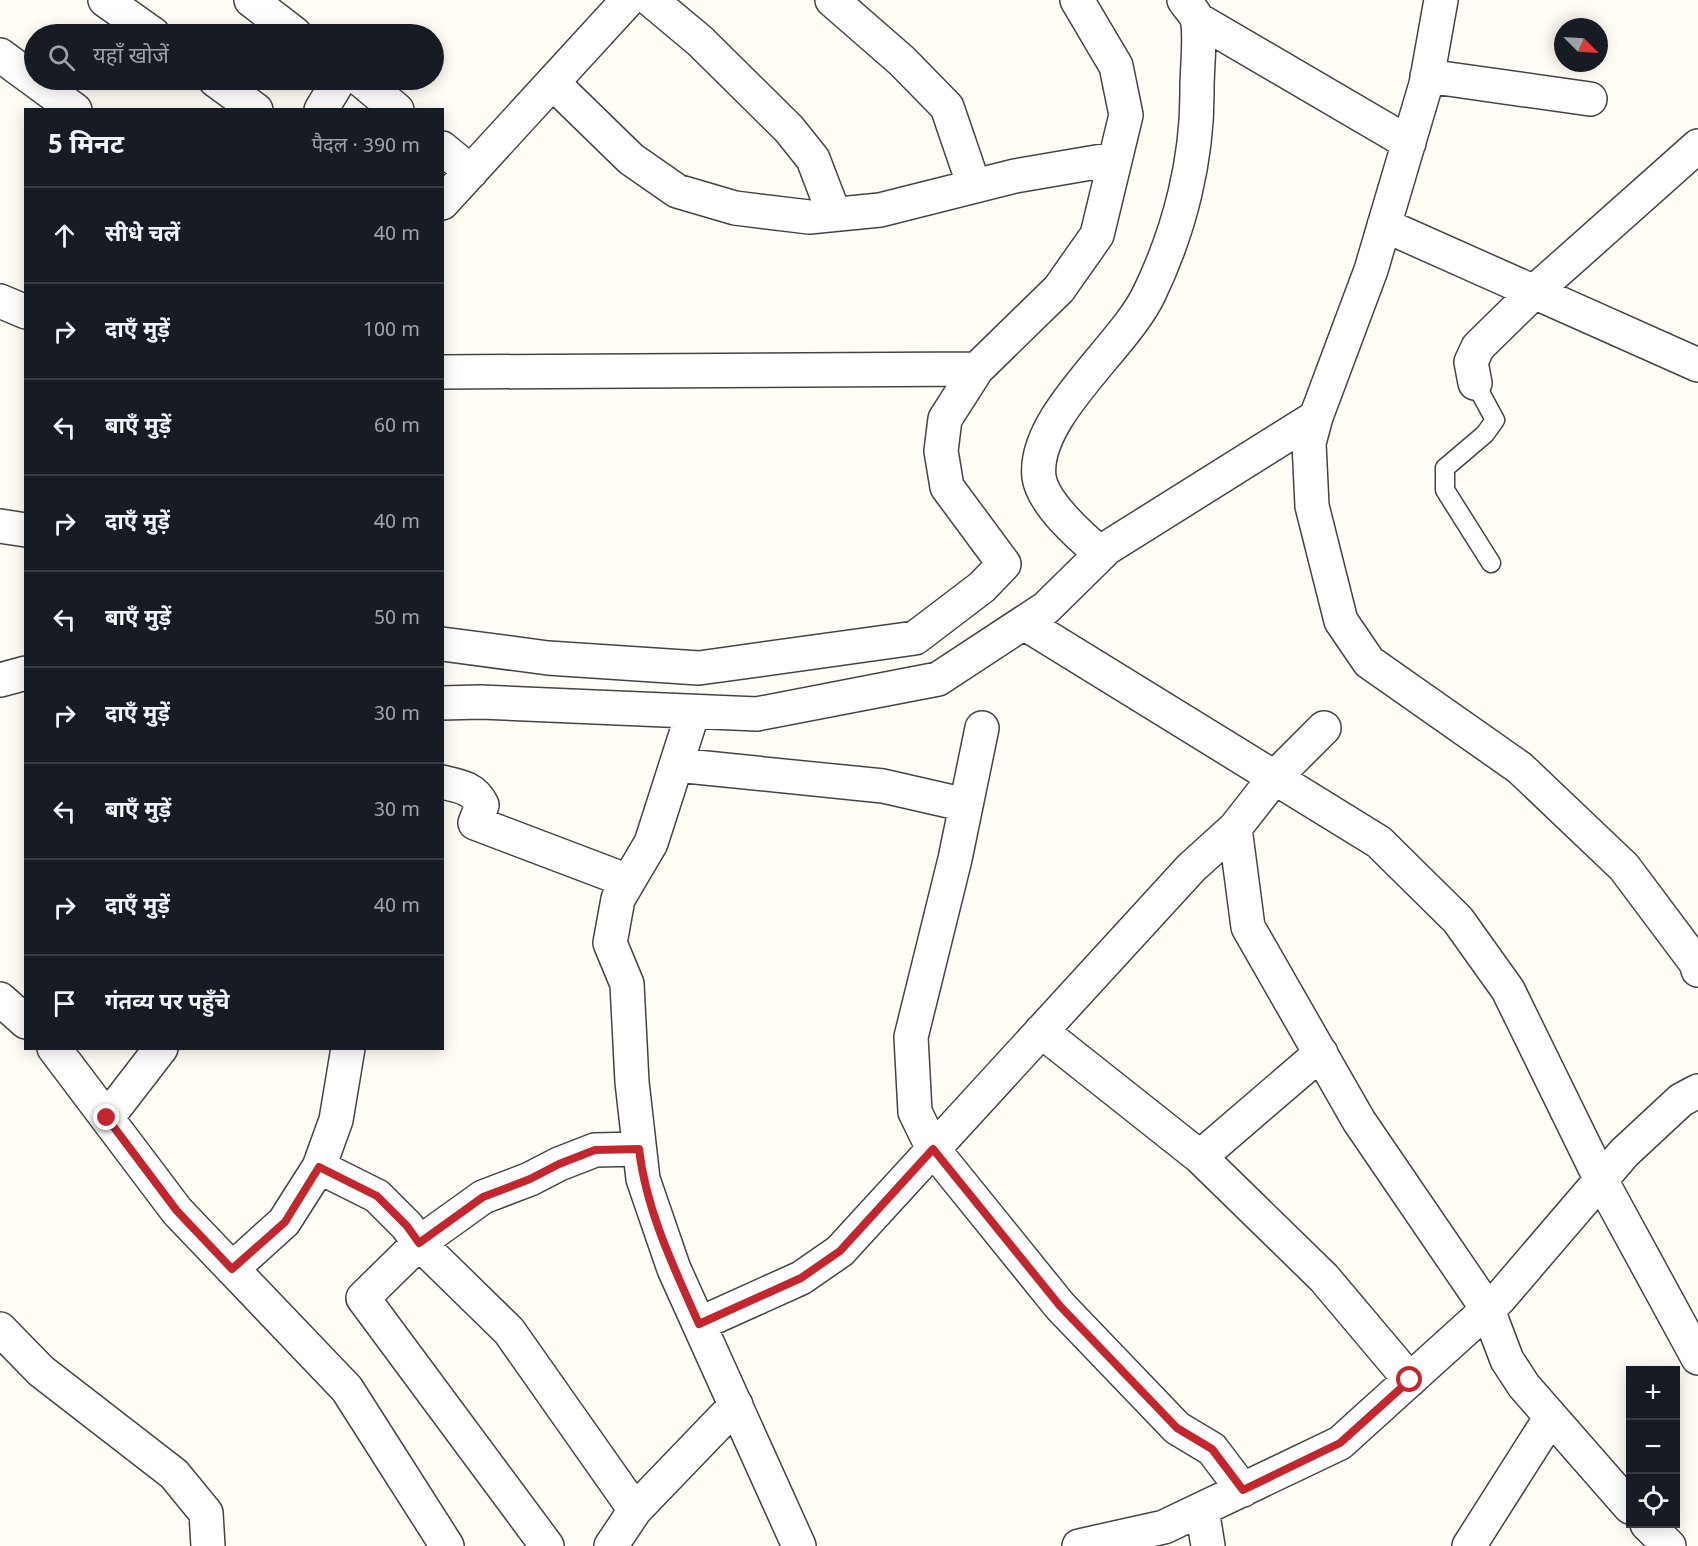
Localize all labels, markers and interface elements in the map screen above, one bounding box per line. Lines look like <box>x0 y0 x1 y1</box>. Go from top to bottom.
north arrow <box>1554 18 1608 72</box>
search box <box>24 24 444 90</box>
icon: search <box>45 41 78 74</box>
text: यहाँ खोजें <box>93 43 169 72</box>
text: 5 मिनट <box>48 130 124 164</box>
text: पैदल · 390 m <box>312 134 420 160</box>
icon: ahead <box>48 219 81 252</box>
text: सीधे चलें <box>105 221 180 250</box>
text: 40 m <box>374 222 420 248</box>
icon: right <box>48 315 81 348</box>
text: दाएँ मुड़ें <box>105 317 170 346</box>
text: 100 m <box>363 318 420 344</box>
icon: left <box>48 411 81 444</box>
text: बाएँ मुड़ें <box>105 413 171 442</box>
text: 60 m <box>374 414 420 440</box>
icon: right <box>48 507 81 540</box>
text: दाएँ मुड़ें <box>105 509 170 538</box>
text: 40 m <box>374 510 420 536</box>
icon: left <box>48 603 81 636</box>
text: बाएँ मुड़ें <box>105 605 171 634</box>
text: 50 m <box>374 606 420 632</box>
icon: right <box>48 699 81 732</box>
text: दाएँ मुड़ें <box>105 701 170 730</box>
text: 30 m <box>374 702 420 728</box>
icon: left <box>48 795 81 828</box>
text: बाएँ मुड़ें <box>105 797 171 826</box>
text: 30 m <box>374 798 420 824</box>
icon: right <box>48 891 81 924</box>
text: दाएँ मुड़ें <box>105 893 170 922</box>
text: 40 m <box>374 894 420 920</box>
icon: arrive <box>48 987 81 1020</box>
text: गंतव्य पर पहुँचे <box>105 989 230 1018</box>
route end <box>93 1104 119 1130</box>
route start <box>1396 1366 1422 1392</box>
map controls <box>1626 1366 1680 1528</box>
button: + <box>1626 1366 1680 1420</box>
button: − <box>1626 1420 1680 1474</box>
button: locate <box>1626 1474 1680 1528</box>

